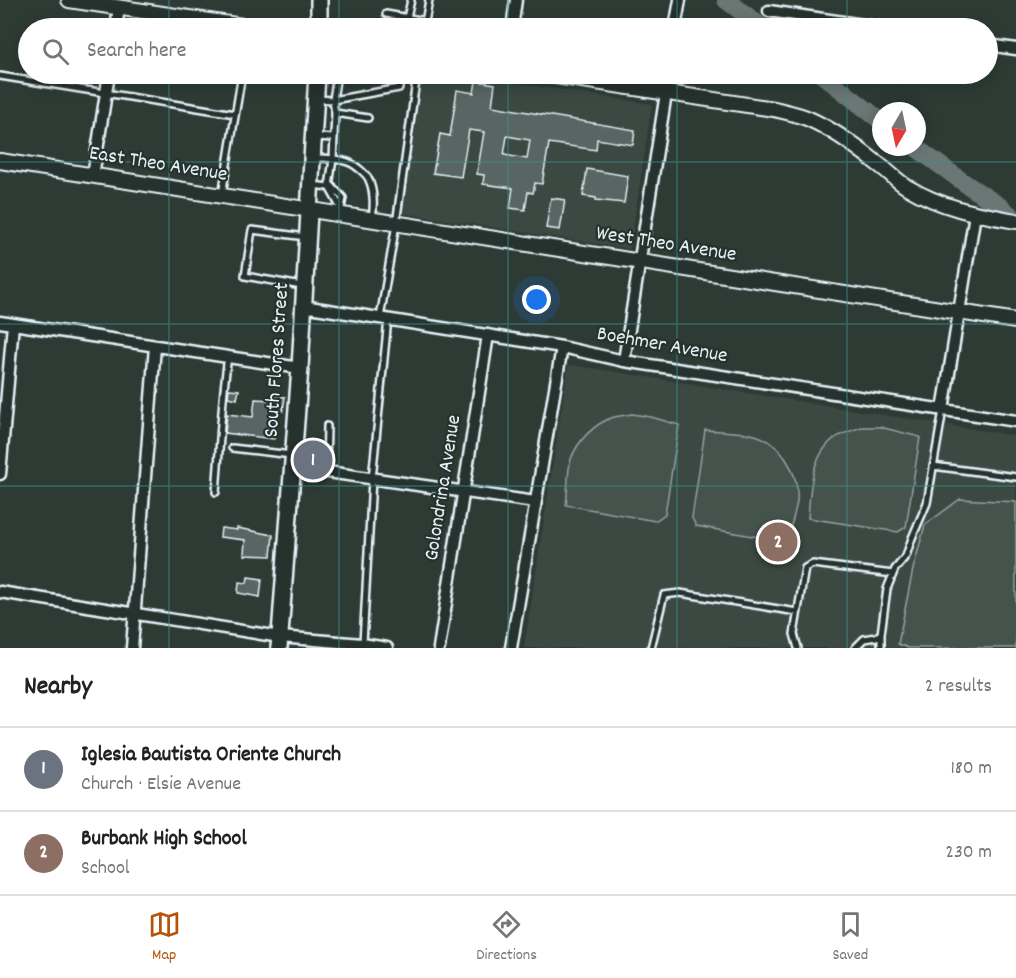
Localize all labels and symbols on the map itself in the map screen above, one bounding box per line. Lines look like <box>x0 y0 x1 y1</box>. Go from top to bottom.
north arrow <box>872 102 926 156</box>
street label: East Theo Avenue <box>87 139 229 191</box>
street label: West Theo Avenue <box>594 219 738 271</box>
street label: South Flores Street <box>258 281 298 438</box>
your location <box>522 285 551 314</box>
street label: Boehmer Avenue <box>594 320 730 372</box>
street label: Golondrina Avenue <box>418 413 470 563</box>
pin: 1 <box>294 438 332 482</box>
pin: 2 <box>758 520 798 564</box>

